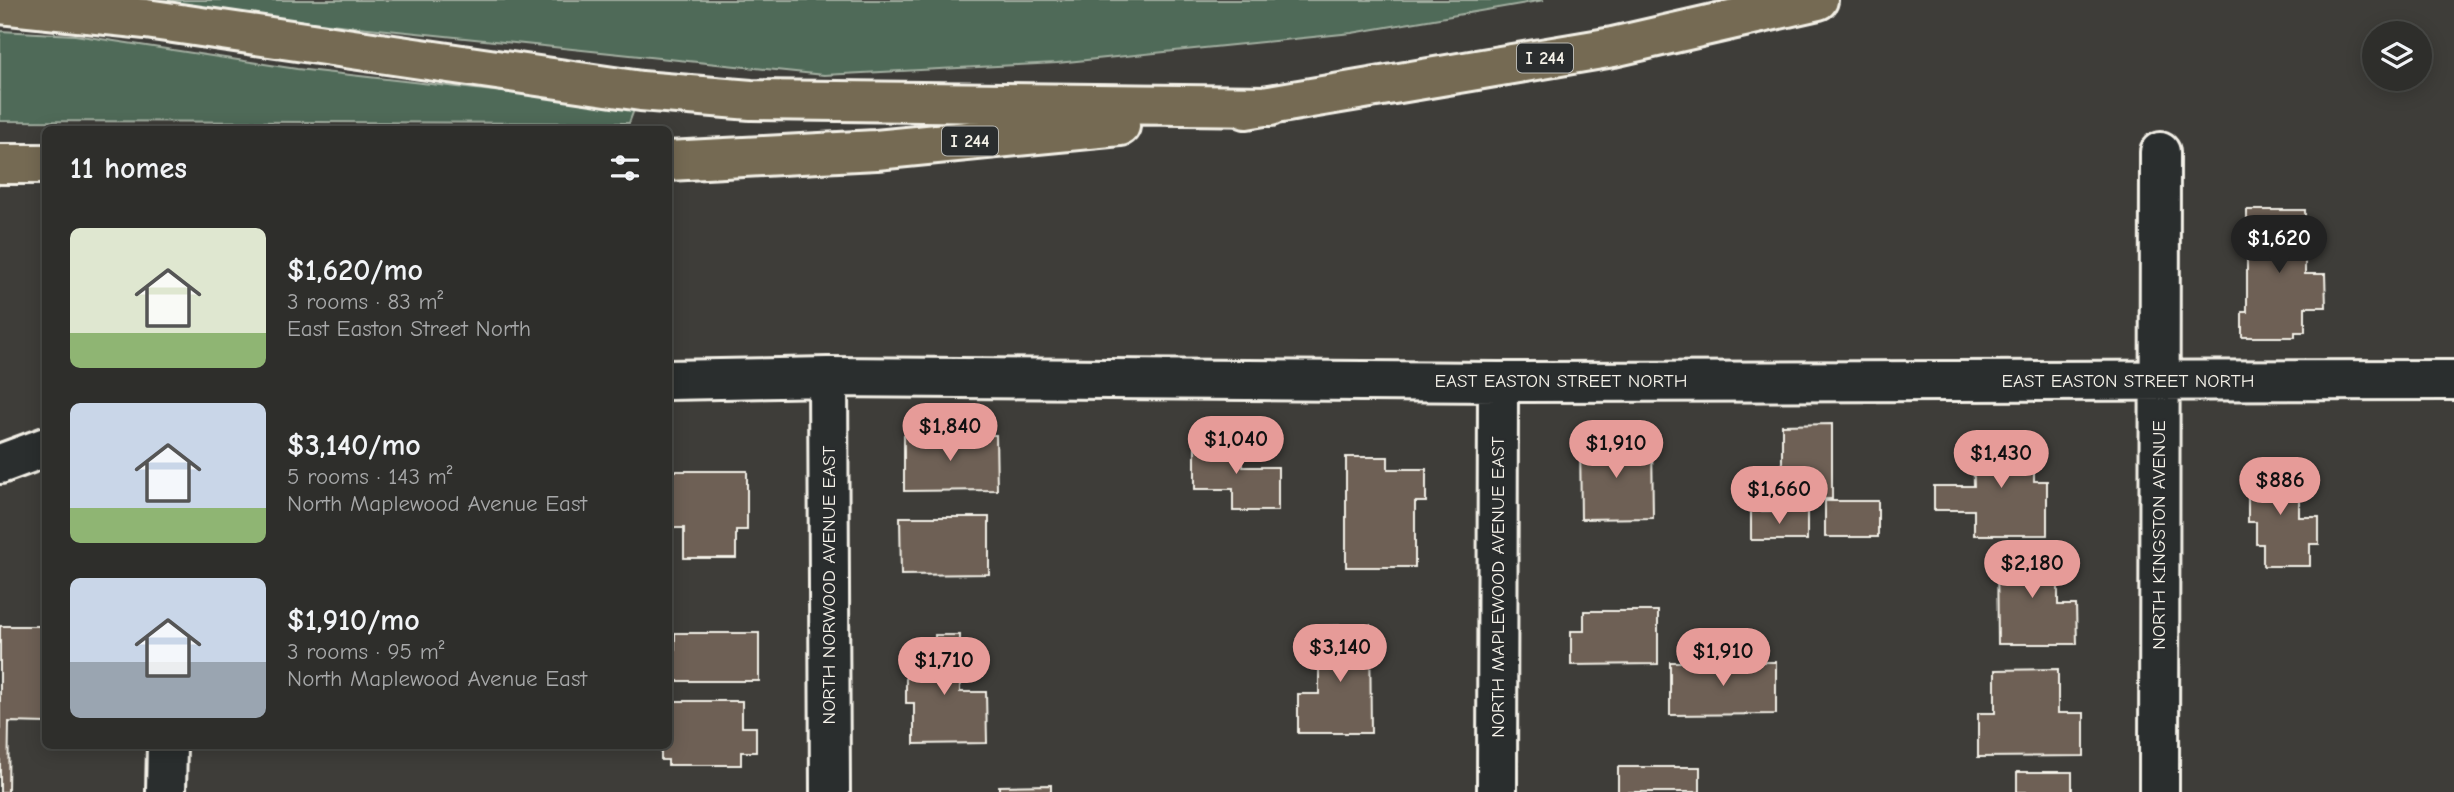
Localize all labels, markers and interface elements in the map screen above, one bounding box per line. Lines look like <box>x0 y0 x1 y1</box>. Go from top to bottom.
map controls <box>2362 21 2432 91</box>
button: layers <box>2362 21 2432 91</box>
road number: I 244 <box>1517 44 1573 72</box>
road number: I 244 <box>942 126 998 156</box>
icon: filters <box>606 149 644 187</box>
text: 11 homes <box>70 151 187 186</box>
pin: $1,620 <box>2222 216 2336 275</box>
text: $1,620 <box>2247 224 2311 251</box>
text: $1,620/mo <box>287 253 423 288</box>
icon: home <box>126 256 210 340</box>
text: 3 rooms · 83 m² <box>287 288 443 315</box>
text: East Easton Street North <box>287 315 531 342</box>
street label: EAST EASTON STREET NORTH <box>1435 370 1687 392</box>
street label: EAST EASTON STREET NORTH <box>2002 370 2254 392</box>
pin: $1,840 <box>893 404 1007 463</box>
text: $1,840 <box>919 412 982 439</box>
pin: $1,040 <box>1179 416 1293 476</box>
pin: $1,910 <box>1559 420 1673 480</box>
street label: NORTH KINGSTON AVENUE <box>2148 420 2170 650</box>
text: $1,040 <box>1204 425 1268 452</box>
text: $3,140/mo <box>287 428 421 463</box>
text: $1,910 <box>1585 429 1647 456</box>
pin: $1,430 <box>1944 430 2058 490</box>
icon: home <box>126 431 210 515</box>
street label: NORTH MAPLEWOOD AVENUE EAST <box>1487 436 1509 738</box>
text: $1,430 <box>1970 439 2032 466</box>
street label: NORTH NORWOOD AVENUE EAST <box>818 446 840 724</box>
pin: $886 <box>2239 458 2321 517</box>
text: 5 rooms · 143 m² <box>287 463 453 490</box>
pin: $1,660 <box>1722 466 1836 526</box>
text: $886 <box>2255 466 2305 493</box>
text: $1,660 <box>1747 475 1811 502</box>
text: North Maplewood Avenue East <box>287 490 587 517</box>
pin: $2,180 <box>1975 540 2089 600</box>
text: $2,180 <box>2000 549 2064 576</box>
text: $1,910/mo <box>287 603 420 638</box>
icon: home <box>126 606 210 690</box>
pin: $3,140 <box>1283 624 1397 684</box>
pin: $1,910 <box>1666 628 1780 688</box>
text: $3,140 <box>1309 633 1371 660</box>
text: $1,910 <box>1692 637 1754 664</box>
text: 3 rooms · 95 m² <box>287 638 445 665</box>
pin: $1,710 <box>887 638 1001 697</box>
text: $1,710 <box>914 646 974 673</box>
text: North Maplewood Avenue East <box>287 665 587 692</box>

